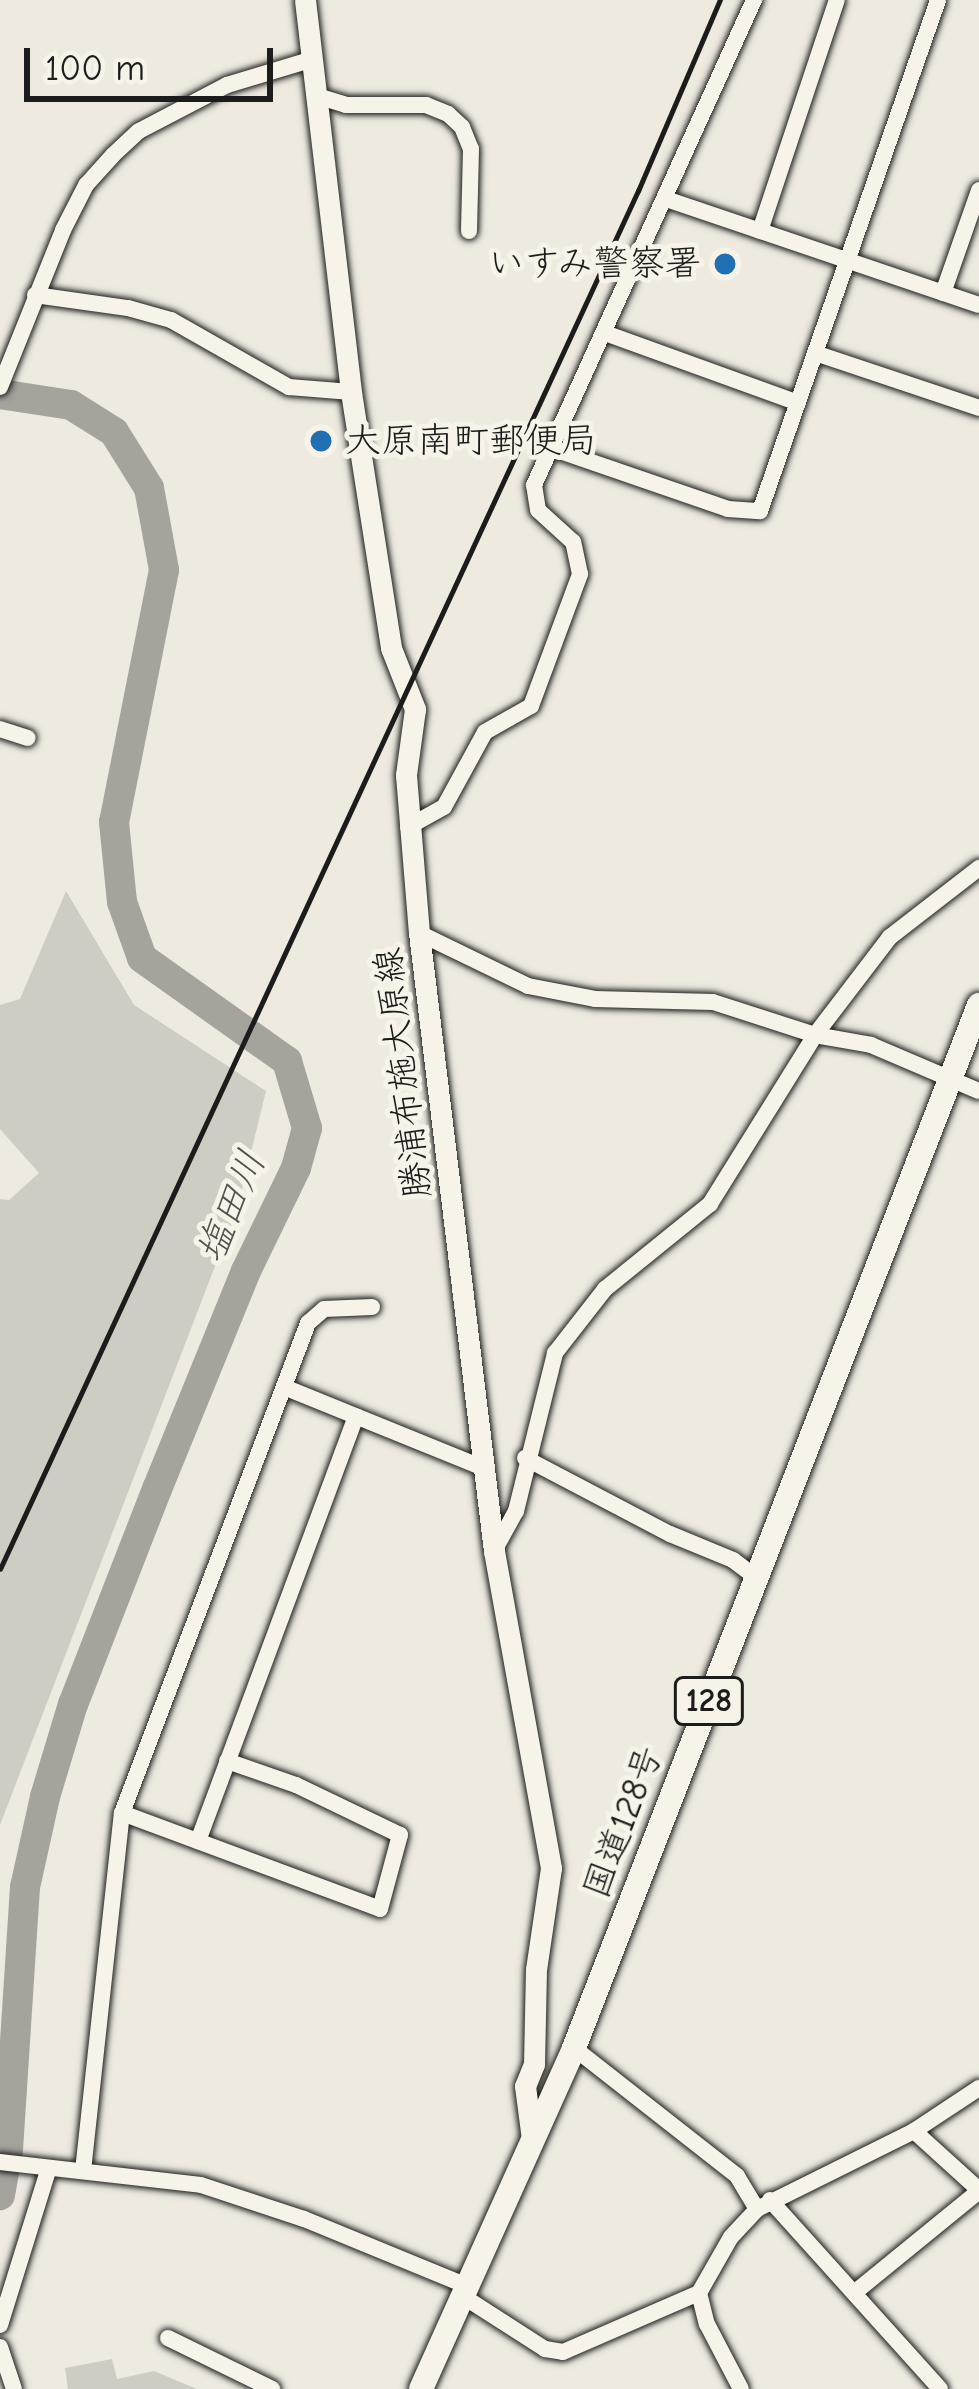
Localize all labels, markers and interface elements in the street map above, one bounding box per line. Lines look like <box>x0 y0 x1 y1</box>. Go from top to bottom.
scale bar <box>30 24 279 98</box>
text: 100 m <box>45 48 145 89</box>
place label: いすみ警察署 <box>485 242 701 286</box>
marker: いすみ警察署 <box>712 251 738 277</box>
place label: 大原南町郵便局 <box>345 419 597 463</box>
marker: 大原南町郵便局 <box>308 428 334 454</box>
street label: 勝浦布施大原線 <box>366 945 440 1201</box>
water label: 塩田川 <box>188 1144 276 1270</box>
road number: 128 <box>673 1674 745 1728</box>
street label: 国道128号 <box>574 1740 672 1904</box>

